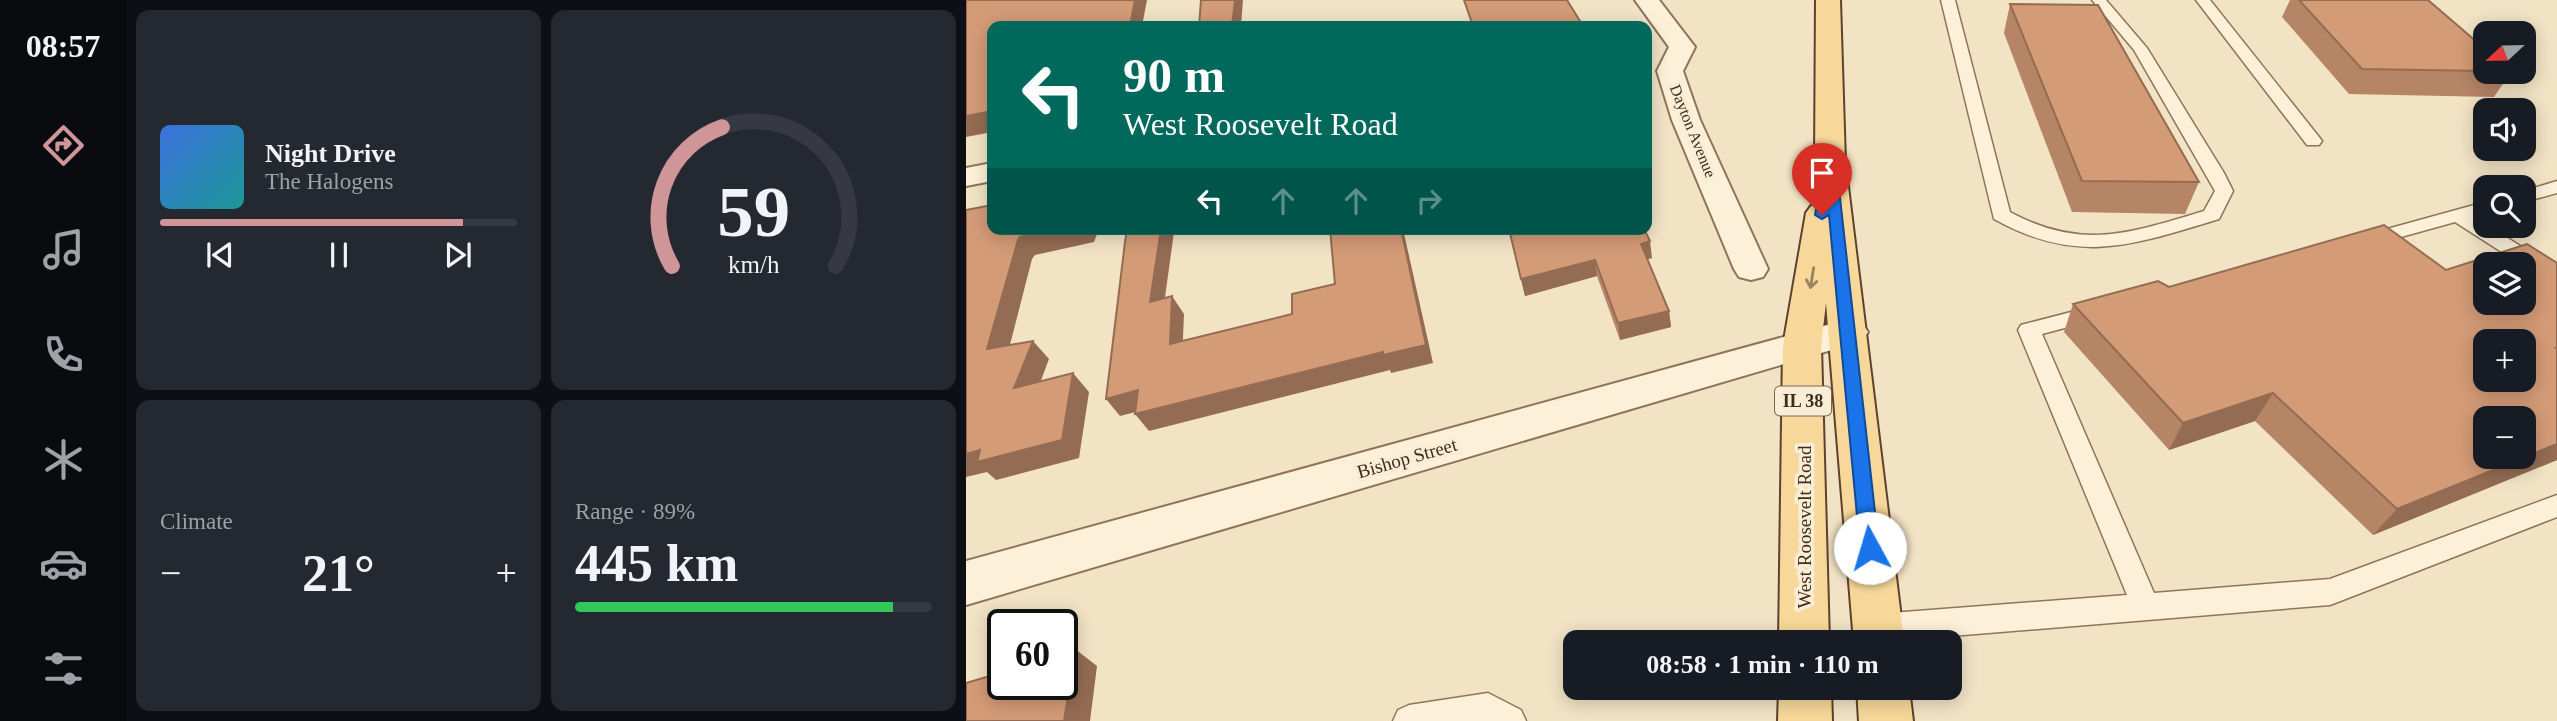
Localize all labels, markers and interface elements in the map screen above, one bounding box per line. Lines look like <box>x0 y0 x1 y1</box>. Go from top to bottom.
north arrow <box>2473 21 2536 84</box>
map controls <box>2473 21 2536 469</box>
text: 08:57 <box>26 28 100 64</box>
text: 90 m <box>1123 48 1225 103</box>
icon: left <box>1008 49 1099 140</box>
street label: Dayton Avenue <box>1666 82 1719 180</box>
button: sound <box>2473 98 2536 161</box>
text: West Roosevelt Road <box>1123 106 1398 142</box>
icon: directions <box>39 121 88 170</box>
text: Night Drive <box>265 139 396 168</box>
pin <box>1792 143 1852 215</box>
icon: arrive <box>1803 154 1841 192</box>
text: The Halogens <box>265 169 393 194</box>
text: 59 <box>717 171 790 252</box>
button: search <box>2473 175 2536 238</box>
icon: left <box>1191 182 1229 220</box>
icon: ahead <box>1264 182 1302 220</box>
icon: ahead <box>1337 182 1375 220</box>
icon: right <box>1410 182 1448 220</box>
icon: music <box>39 225 88 274</box>
icon: previous <box>201 236 239 274</box>
icon: pause <box>320 236 358 274</box>
icon: next <box>439 236 477 274</box>
text: km/h <box>728 251 780 278</box>
button: layers <box>2473 252 2536 315</box>
one-way arrow <box>1806 266 1819 289</box>
button: + <box>2473 329 2536 392</box>
icon: phone <box>39 330 88 379</box>
road number: IL 38 <box>1775 386 1831 416</box>
button: − <box>2473 406 2536 469</box>
street label: Bishop Street <box>1355 434 1460 482</box>
icon: climate <box>39 435 88 484</box>
street label: West Roosevelt Road <box>1794 445 1815 609</box>
text: Range · 89% <box>575 499 695 524</box>
text: Climate <box>160 509 233 534</box>
position arrow <box>1833 511 1907 585</box>
text: 445 km <box>575 535 738 592</box>
icon: car <box>39 539 88 588</box>
text: 21° <box>302 545 375 602</box>
text: − <box>160 552 181 594</box>
text: + <box>496 552 517 594</box>
speed limit sign: 60 <box>987 609 1078 700</box>
icon: filters <box>39 644 88 693</box>
text: 08:58 · 1 min · 110 m <box>1646 650 1879 679</box>

